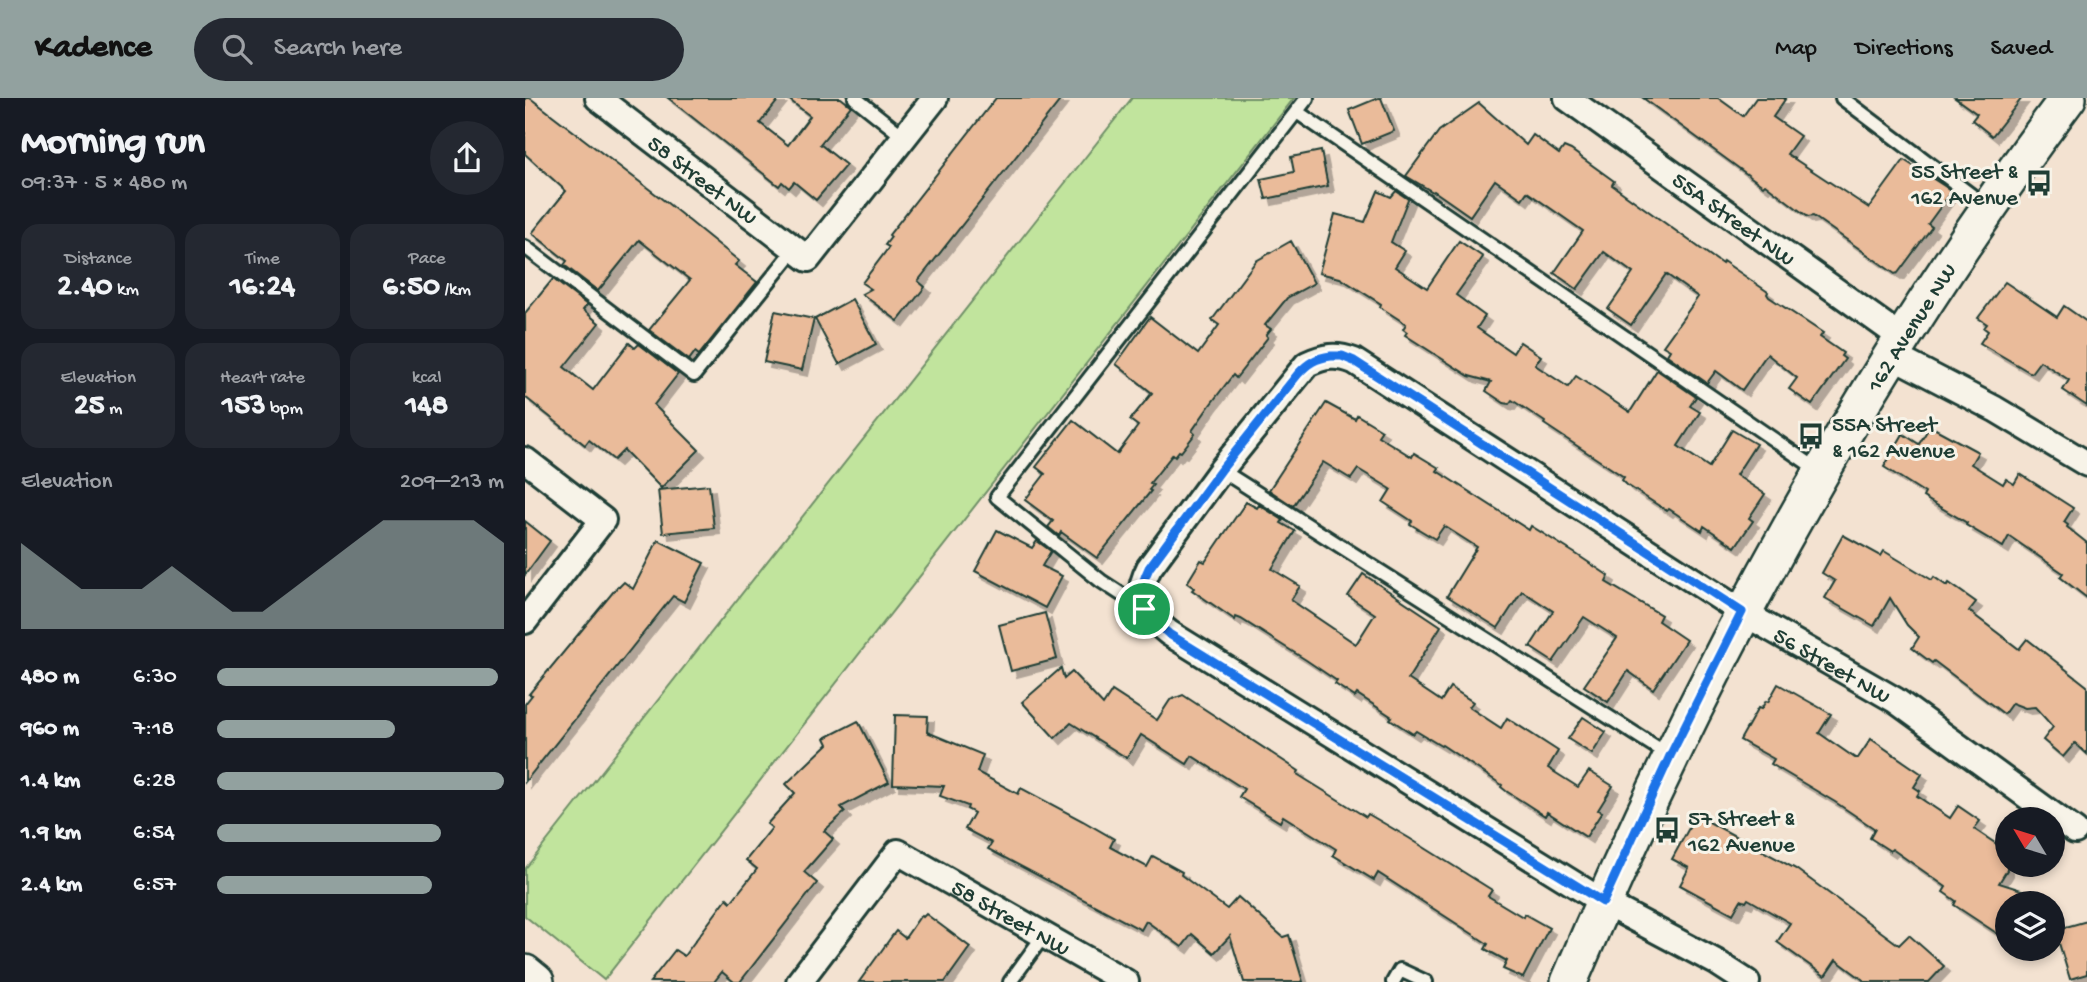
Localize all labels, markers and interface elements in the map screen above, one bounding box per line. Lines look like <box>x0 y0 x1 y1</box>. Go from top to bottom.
search box <box>194 18 684 81</box>
text: Kadence <box>35 30 152 68</box>
icon: search <box>218 30 256 68</box>
text: Search here <box>274 34 402 65</box>
text: Map <box>1775 35 1817 64</box>
text: Directions <box>1855 35 1953 64</box>
text: Saved <box>1991 35 2052 64</box>
button: share <box>430 121 504 195</box>
text: Morning run <box>21 122 205 166</box>
street label: 58 Street NW <box>641 131 762 232</box>
place label: 55 Street & 162 Avenue <box>1910 160 2019 213</box>
street label: 55A Street NW <box>1666 168 1799 274</box>
bus stop icon: 55 Street & 162 Avenue <box>2024 168 2054 198</box>
text: 09:37 · 5 × 480 m <box>21 170 187 197</box>
text: Distance <box>65 248 132 271</box>
text: Time <box>245 248 280 271</box>
text: Pace <box>408 248 445 271</box>
street label: 162 Avenue NW <box>1862 259 1964 398</box>
text: 2.40 <box>57 271 113 306</box>
text: 16:24 <box>230 271 295 306</box>
text: 6:50 <box>383 271 440 306</box>
text: km <box>113 279 139 302</box>
text: /km <box>440 279 471 302</box>
text: Elevation <box>60 367 136 390</box>
text: Heart rate <box>220 367 305 390</box>
text: kcal <box>412 367 442 390</box>
text: 25 <box>74 390 104 425</box>
text: 153 <box>222 390 266 425</box>
text: 148 <box>405 390 448 425</box>
text: m <box>104 398 122 421</box>
text: bpm <box>266 398 303 421</box>
place label: 55A Street & 162 Avenue <box>1832 413 1956 466</box>
bus stop icon: 55A Street & 162 Avenue <box>1796 421 1826 451</box>
text: Elevation <box>21 469 112 496</box>
text: 209–213 m <box>400 469 504 496</box>
pin <box>1114 579 1174 639</box>
icon: arrive <box>1125 590 1163 628</box>
street label: 56 Street NW <box>1768 623 1894 712</box>
text: 480 m <box>21 664 79 691</box>
text: 6:30 <box>133 664 177 691</box>
text: 960 m <box>21 716 79 743</box>
text: 7:18 <box>133 716 174 743</box>
text: 1.4 km <box>21 768 80 795</box>
text: 6:28 <box>133 768 176 795</box>
place label: 57 Street & 162 Avenue <box>1687 807 1796 860</box>
north arrow <box>1995 807 2065 877</box>
map controls <box>1995 807 2065 961</box>
bus stop icon: 57 Street & 162 Avenue <box>1652 815 1682 845</box>
text: 1.9 km <box>21 820 81 847</box>
text: 6:54 <box>133 820 175 847</box>
text: 2.4 km <box>21 872 82 899</box>
text: 6:57 <box>133 872 176 899</box>
street label: 58 Street NW <box>946 875 1074 964</box>
button: layers <box>1995 891 2065 961</box>

